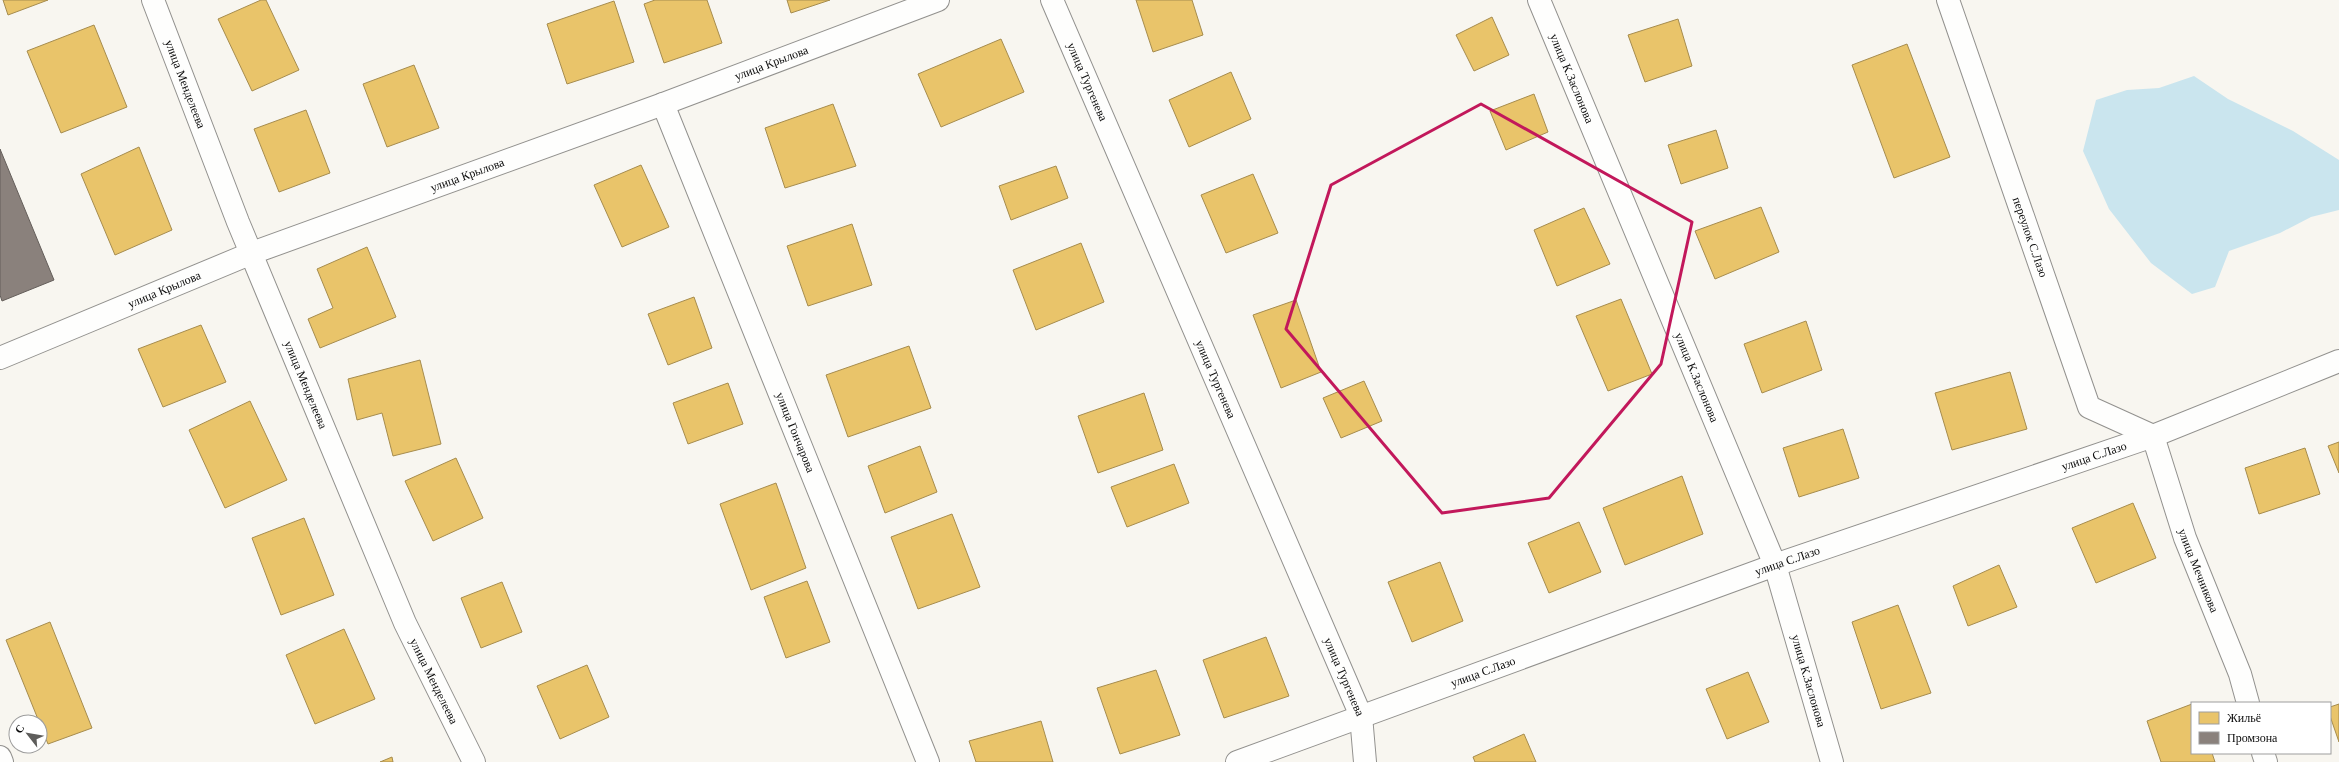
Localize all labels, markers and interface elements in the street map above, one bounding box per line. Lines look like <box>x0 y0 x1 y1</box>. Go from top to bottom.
street label: улица К.Заслонова <box>1547 32 1597 126</box>
street label: улица Менделеева <box>162 38 209 131</box>
street label: улица Тургенева <box>1064 40 1111 124</box>
street label: улица Крылова <box>733 43 811 83</box>
street label: улица Крылова <box>428 155 507 195</box>
street label: переулок С.Лазо <box>2010 195 2051 279</box>
street label: улица Крылова <box>126 268 203 311</box>
street label: улица К.Заслонова <box>1672 331 1722 425</box>
street label: улица Тургенева <box>1193 338 1239 421</box>
street label: улица Менделеева <box>281 339 331 431</box>
street label: улица Гончарова <box>773 390 818 475</box>
street label: улица С.Лазо <box>2060 439 2128 474</box>
street label: улица Мечникова <box>2175 527 2222 615</box>
street label: улица С.Лазо <box>1753 543 1822 579</box>
street label: улица К.Заслонова <box>1789 633 1829 729</box>
street label: улица Тургенева <box>1321 635 1367 719</box>
street label: улица Менделеева <box>407 636 461 727</box>
street label: улица С.Лазо <box>1449 654 1517 690</box>
legend <box>2191 702 2331 754</box>
text: Жильё <box>2227 711 2261 725</box>
north arrow <box>8 714 48 754</box>
text: С <box>12 722 27 735</box>
text: Промзона <box>2227 731 2278 745</box>

